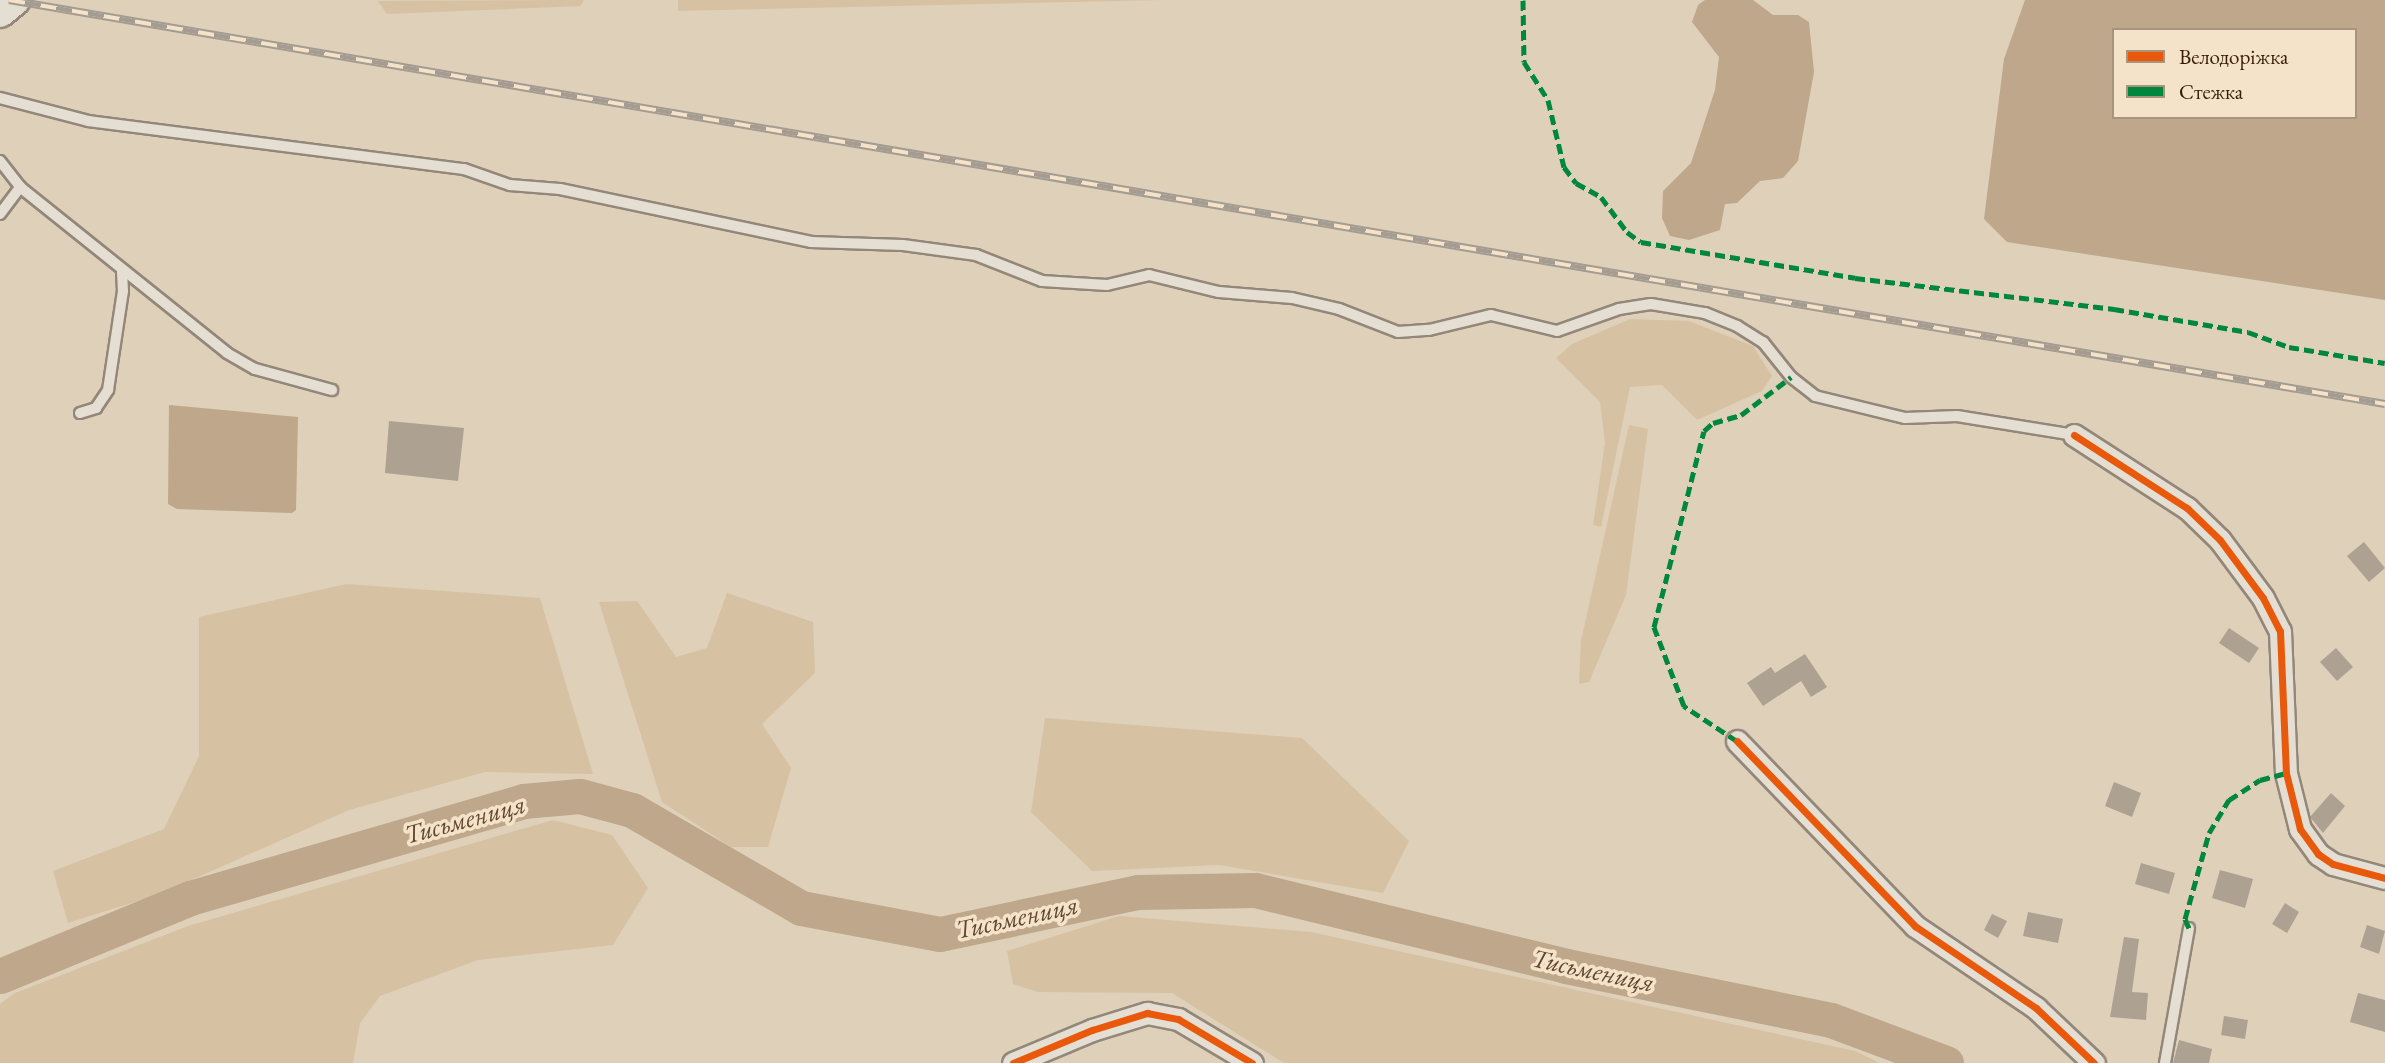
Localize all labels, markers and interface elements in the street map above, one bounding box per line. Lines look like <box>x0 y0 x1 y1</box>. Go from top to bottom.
legend <box>2112 28 2357 119</box>
text: Велодоріжка <box>2179 43 2288 70</box>
text: Стежка <box>2179 78 2243 105</box>
water label: Тисьмениця <box>401 789 529 851</box>
water label: Тисьмениця <box>953 890 1081 946</box>
water label: Тисьмениця <box>1529 943 1657 999</box>

